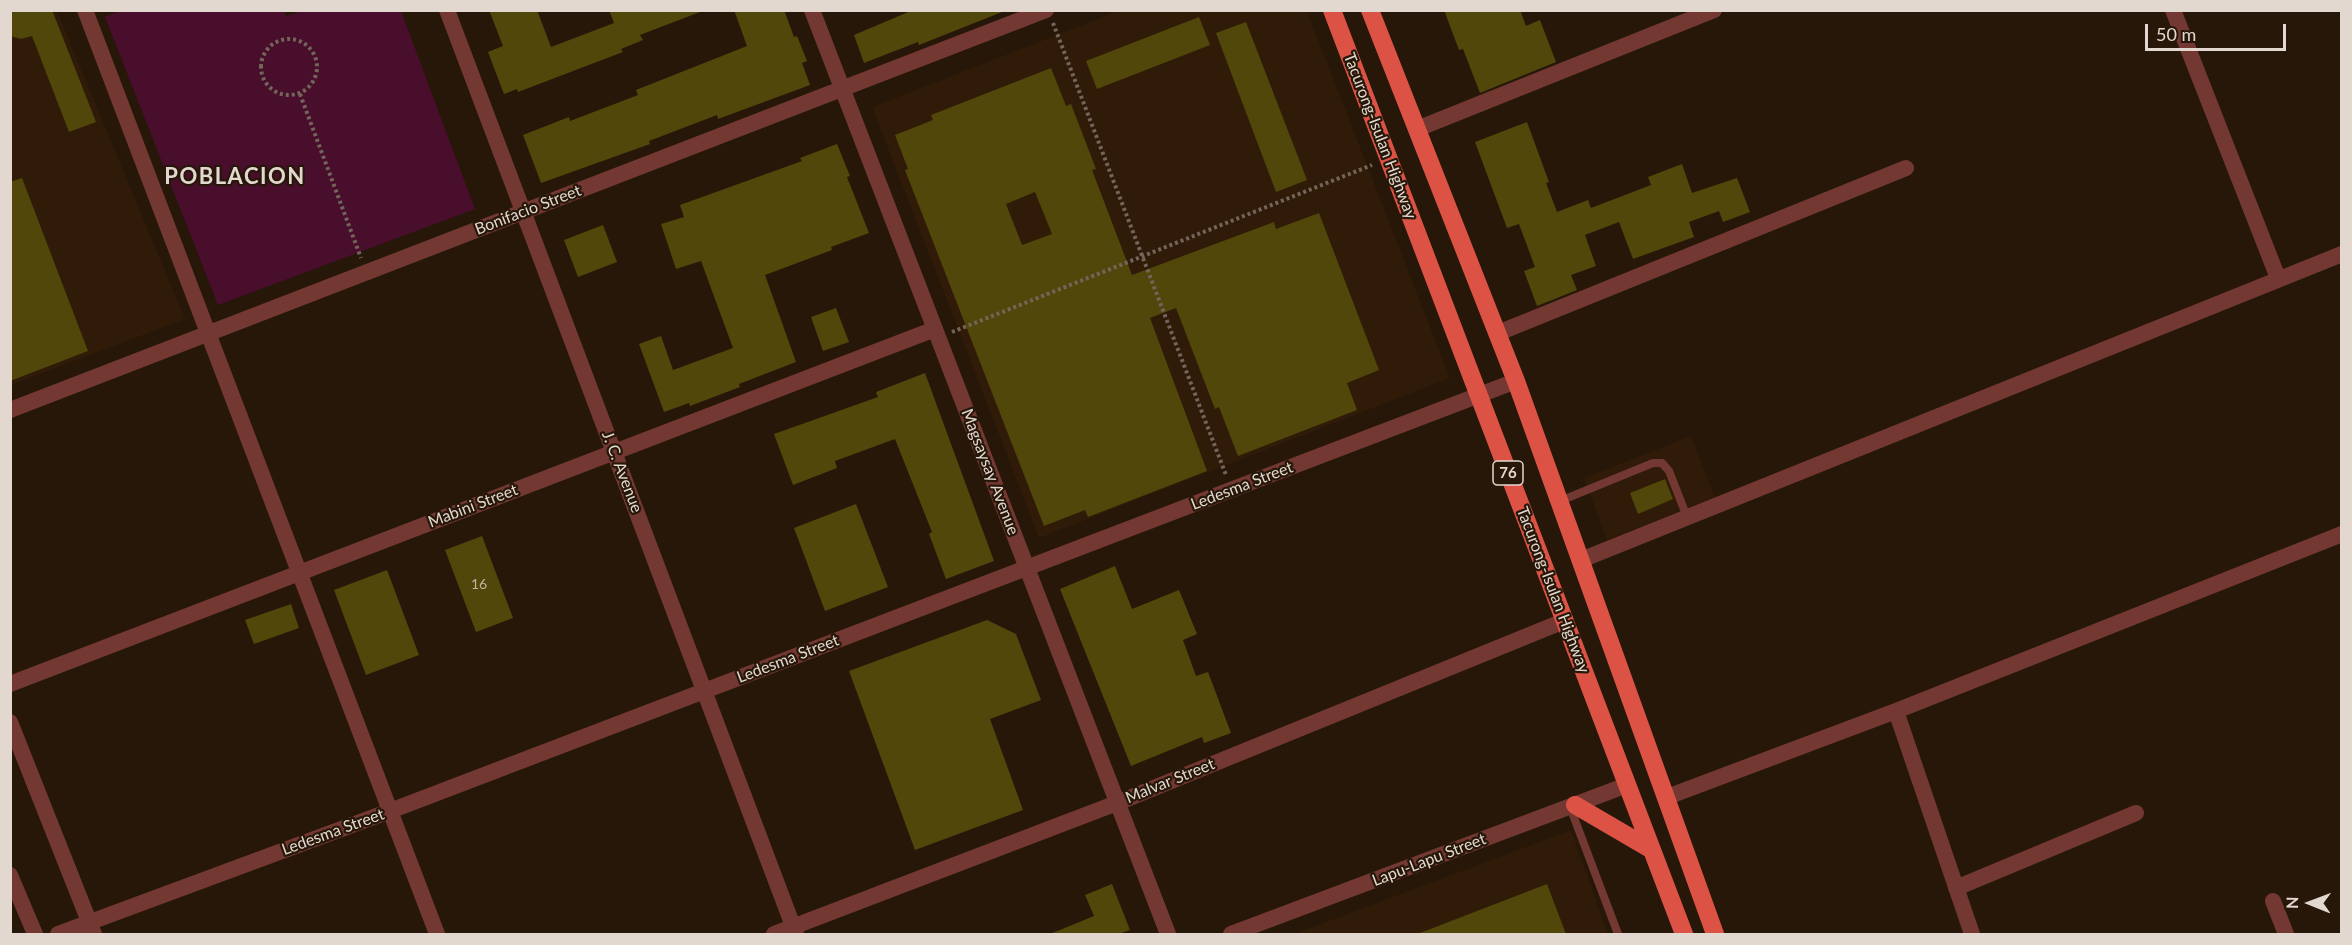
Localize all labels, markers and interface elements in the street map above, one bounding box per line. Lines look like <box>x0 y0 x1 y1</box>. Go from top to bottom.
scale bar <box>2148 12 2289 50</box>
text: 50 m <box>2156 23 2196 45</box>
street label: Tacurong-Isulan Highway <box>1339 50 1421 222</box>
district label: POBLACION <box>164 164 306 190</box>
street label: Bonifacio Street <box>472 181 584 239</box>
street label: Magsaysay Avenue <box>957 406 1023 538</box>
street label: J. C. Avenue <box>598 428 646 516</box>
street label: Ledesma Street <box>1188 458 1296 514</box>
road number: 76 <box>1493 461 1523 485</box>
street label: Mabini Street <box>426 480 520 532</box>
street label: Tacurong-Isulan Highway <box>1512 504 1594 676</box>
house number: 16 <box>471 576 487 592</box>
street label: Ledesma Street <box>734 631 842 687</box>
street label: Malvar Street <box>1123 754 1217 808</box>
street label: Ledesma Street <box>279 805 387 859</box>
street label: Lapu-Lapu Street <box>1369 829 1489 891</box>
north arrow <box>2280 873 2340 933</box>
text: N <box>2282 896 2301 909</box>

